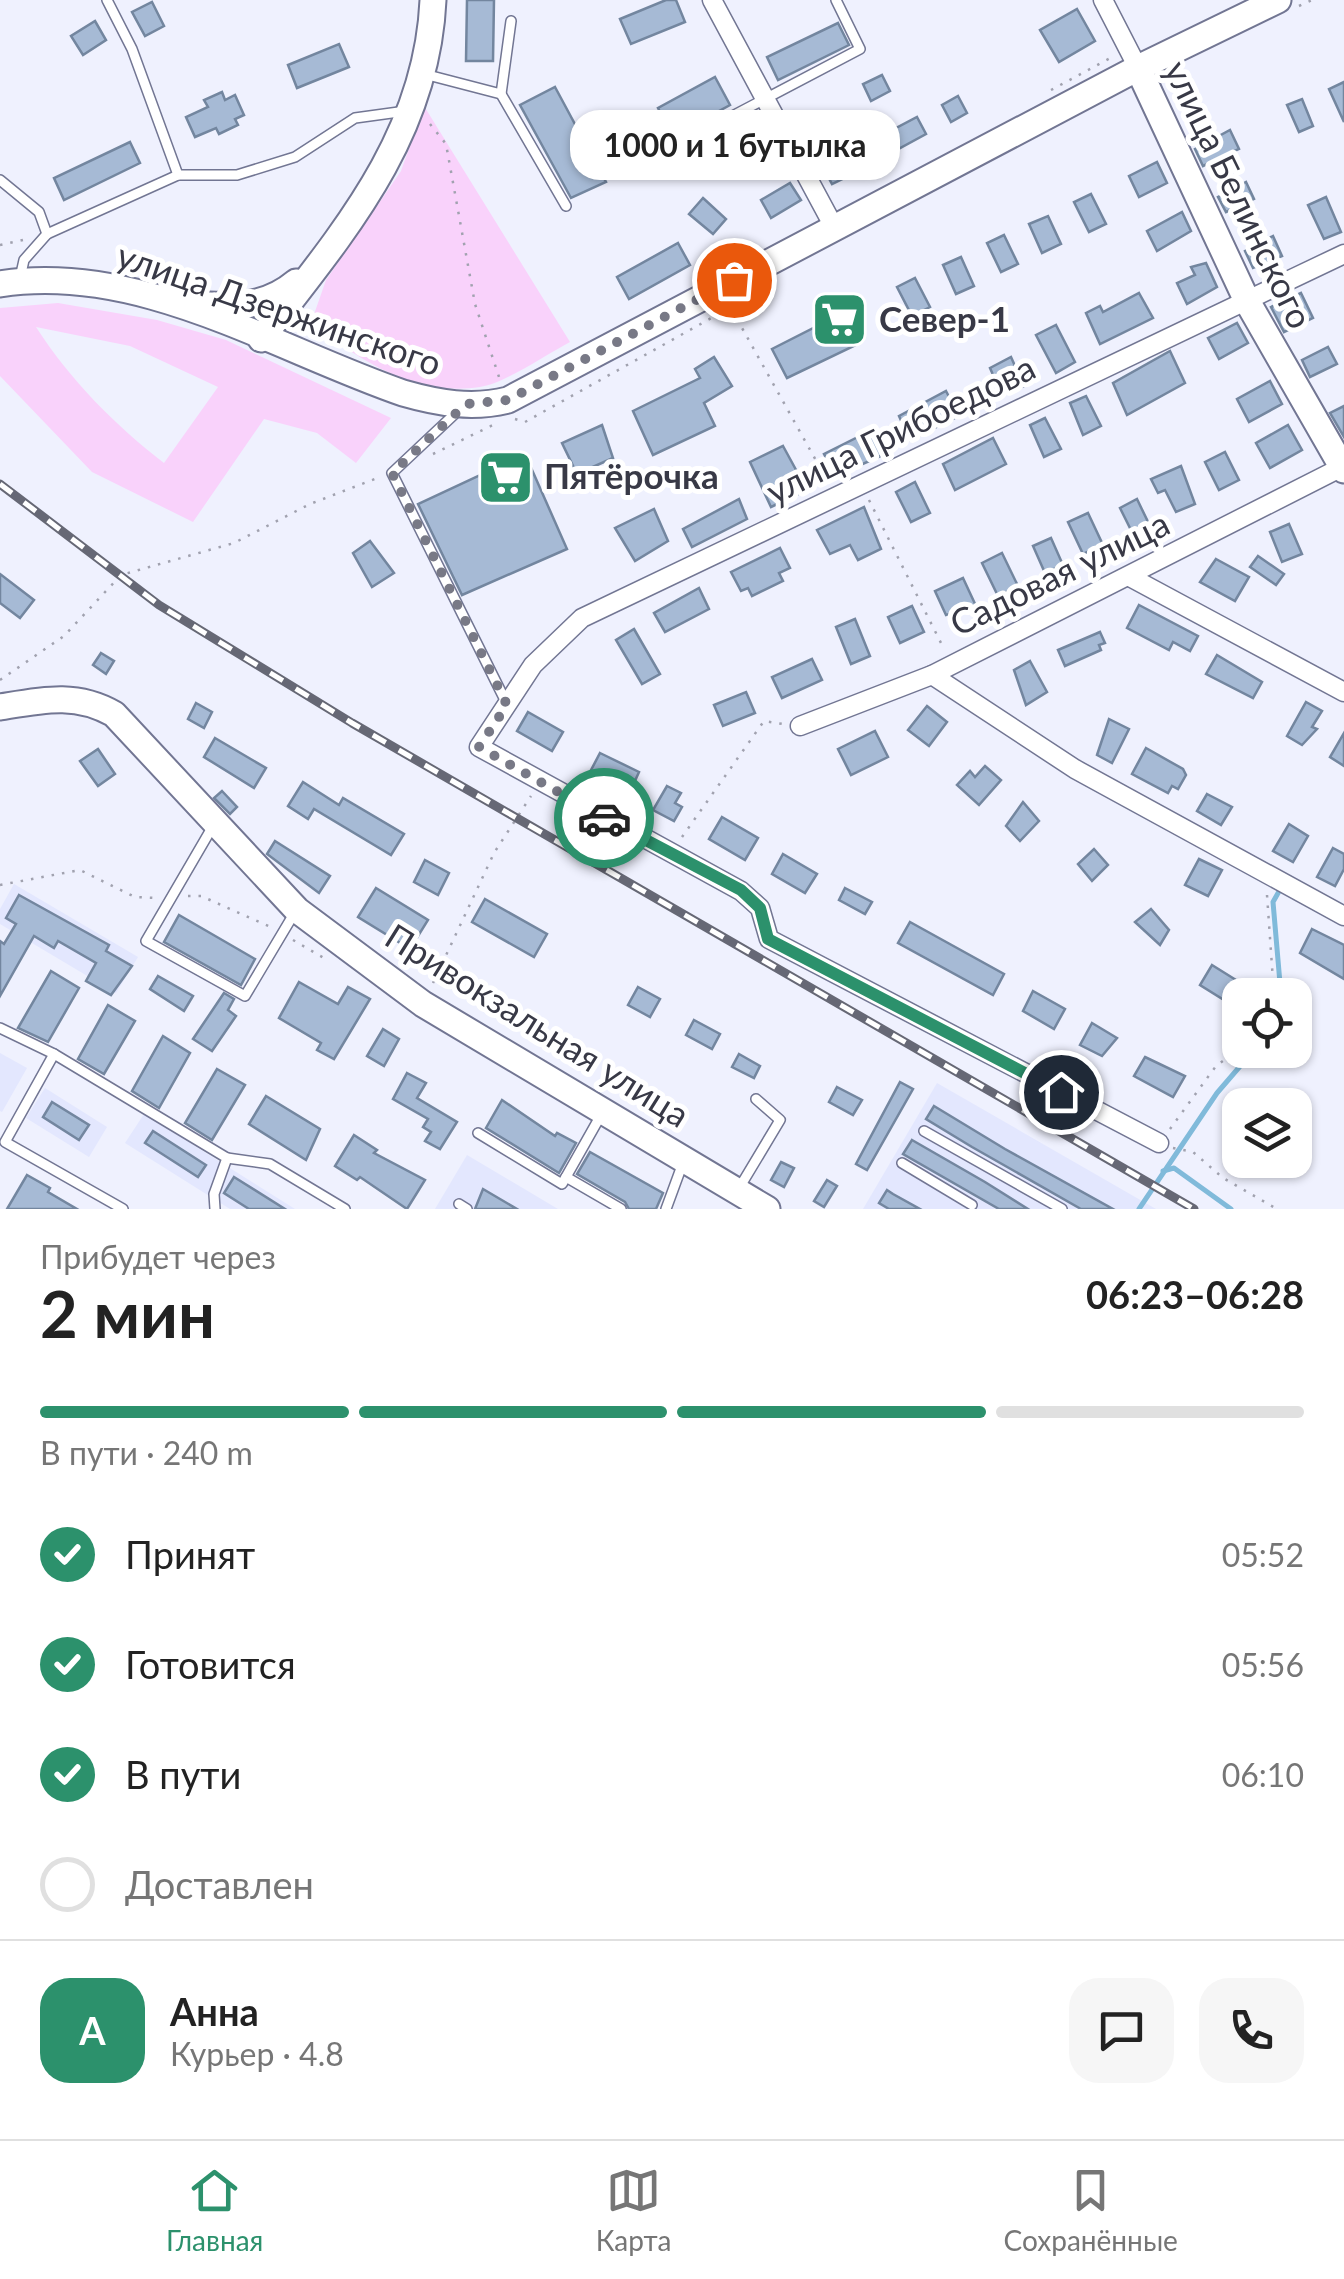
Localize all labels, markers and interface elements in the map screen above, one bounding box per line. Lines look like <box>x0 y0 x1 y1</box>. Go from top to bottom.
street label: улица Белинского <box>1157 54 1323 335</box>
callout: 1000 и 1 бутылка <box>569 110 899 180</box>
text: 1000 и 1 бутылка <box>604 125 866 164</box>
street label: улица Дзержинского <box>112 233 447 383</box>
pin <box>692 238 777 323</box>
icon: bag <box>707 253 762 308</box>
supermarket icon: Север-1 <box>810 290 870 350</box>
place label: Север-1 <box>879 297 1010 339</box>
street label: улица Грибоедова <box>759 345 1041 511</box>
supermarket icon: Пятёрочка <box>475 447 535 507</box>
place label: Пятёрочка <box>544 454 719 496</box>
street label: Садовая улица <box>943 501 1176 643</box>
courier <box>554 768 654 868</box>
icon: car <box>577 791 632 846</box>
street label: Привокзальная улица <box>379 914 698 1135</box>
map controls <box>1222 978 1312 1178</box>
button: locate <box>1222 978 1312 1068</box>
pin <box>1019 1050 1104 1135</box>
icon: home <box>1034 1065 1089 1120</box>
button: layers <box>1222 1088 1312 1178</box>
text: Прибудет через <box>40 1237 276 1276</box>
text: 06:23–06:28 <box>1086 1271 1304 1317</box>
text: 2 мин <box>40 1274 215 1352</box>
text: В пути · 240 m <box>40 1433 253 1472</box>
icon: check <box>40 1527 95 1582</box>
text: Принят <box>125 1531 255 1577</box>
text: 05:52 <box>1222 1535 1304 1574</box>
icon: check <box>40 1637 95 1692</box>
text: Готовится <box>125 1641 296 1687</box>
text: 05:56 <box>1222 1645 1304 1684</box>
icon: check <box>40 1747 95 1802</box>
text: В пути <box>125 1751 241 1797</box>
text: 06:10 <box>1222 1755 1304 1794</box>
text: Доставлен <box>125 1861 314 1907</box>
button: chat <box>1069 1978 1174 2083</box>
button: phone <box>1199 1978 1304 2083</box>
text: Анна <box>170 1988 259 2034</box>
text: А <box>79 2007 106 2053</box>
text: Курьер · 4.8 <box>170 2034 344 2073</box>
tab: Главная <box>166 2163 263 2257</box>
tab: Карта <box>596 2163 671 2257</box>
tab: Сохранённые <box>1004 2163 1178 2257</box>

